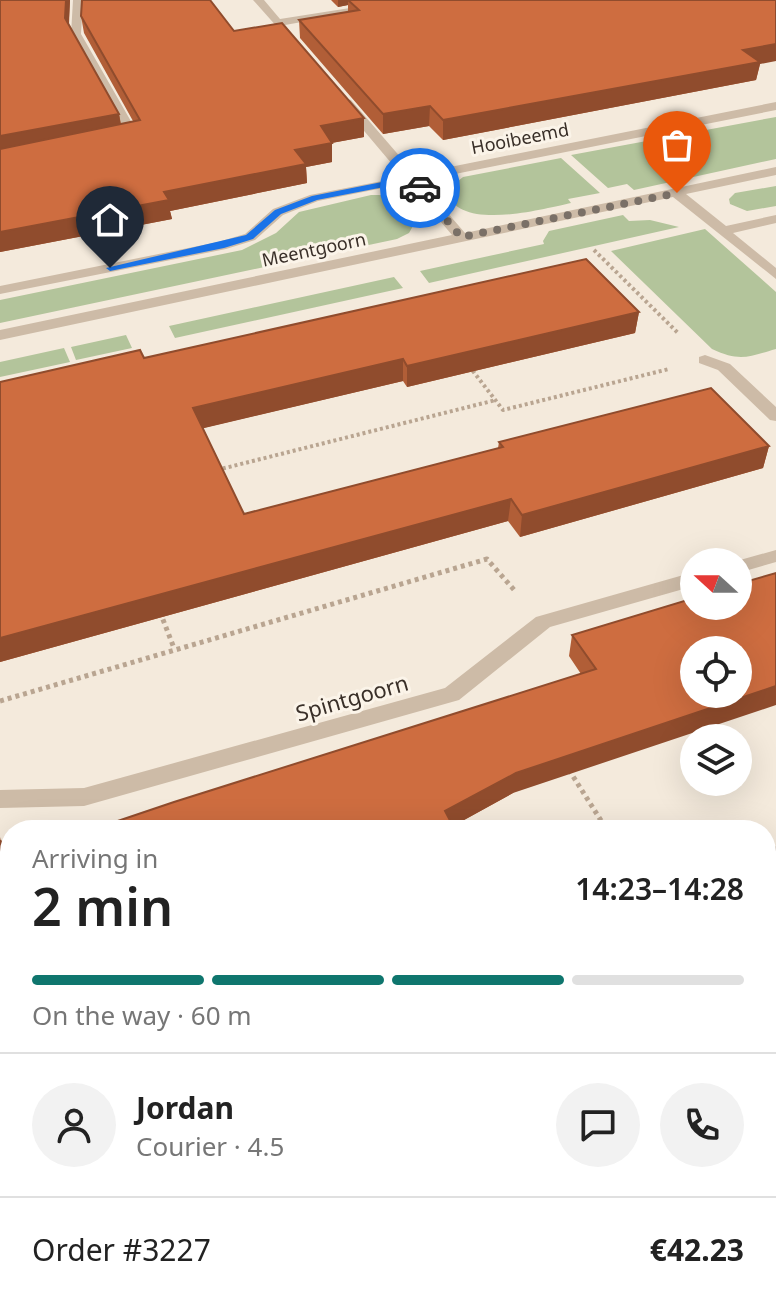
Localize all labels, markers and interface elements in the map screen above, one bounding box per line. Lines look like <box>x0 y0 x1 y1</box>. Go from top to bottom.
pin <box>643 111 711 193</box>
street label: Hooibeemd <box>469 117 571 159</box>
icon: bag <box>655 123 699 167</box>
courier <box>380 148 460 228</box>
icon: car <box>398 166 442 210</box>
pin <box>76 186 144 268</box>
icon: home <box>88 198 132 242</box>
street label: Meentgoorn <box>260 226 368 272</box>
north arrow <box>680 548 752 620</box>
map controls <box>680 548 752 796</box>
button: locate <box>680 636 752 708</box>
street label: Spintgoorn <box>292 667 411 727</box>
button: layers <box>680 724 752 796</box>
text: Arriving in <box>32 840 158 876</box>
text: 14:23–14:28 <box>575 868 744 909</box>
text: 2 min <box>32 870 173 941</box>
text: On the way · 60 m <box>32 997 252 1033</box>
button: person <box>32 1083 116 1167</box>
button: chat <box>556 1083 640 1167</box>
button: phone <box>660 1083 744 1167</box>
text: Jordan <box>136 1087 234 1128</box>
text: Courier · 4.5 <box>136 1128 284 1164</box>
text: Order #3227 <box>32 1229 211 1270</box>
text: €42.23 <box>650 1229 744 1270</box>

